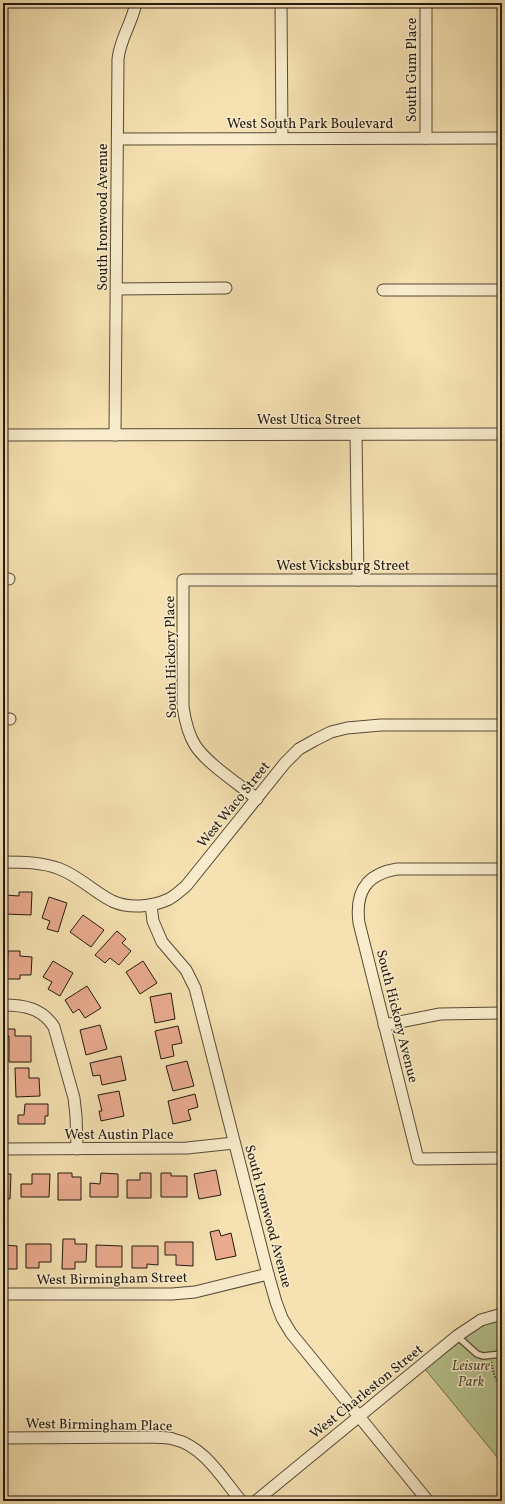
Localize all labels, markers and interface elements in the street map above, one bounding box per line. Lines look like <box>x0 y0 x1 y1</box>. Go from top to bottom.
street label: South Gum Place <box>403 17 422 122</box>
street label: West South Park Boulevard <box>227 115 393 134</box>
street label: South Ironwood Avenue <box>94 143 113 291</box>
street label: West Utica Street <box>257 411 361 430</box>
street label: West Vicksburg Street <box>276 557 410 576</box>
street label: South Hickory Place <box>161 595 182 718</box>
street label: West Waco Street <box>193 758 275 852</box>
street label: South Hickory Avenue <box>371 948 422 1085</box>
street label: West Austin Place <box>64 1126 174 1145</box>
street label: South Ironwood Avenue <box>239 1143 296 1290</box>
street label: West Birmingham Street <box>36 1269 188 1290</box>
street label: West Charleston Street <box>306 1341 428 1444</box>
park label: Leisure Park <box>452 1357 490 1392</box>
street label: West Birmingham Place <box>25 1415 173 1436</box>

